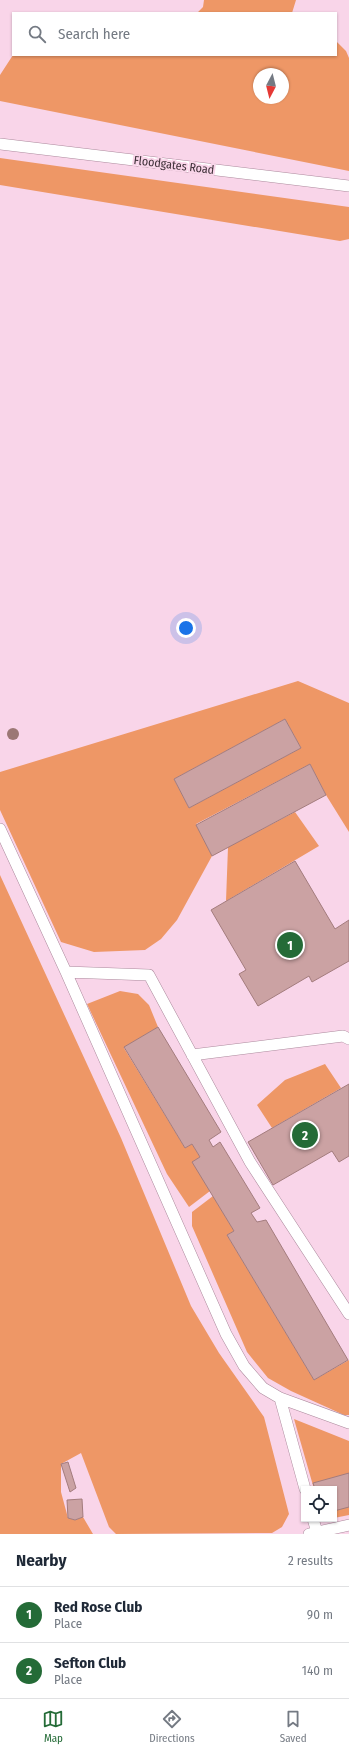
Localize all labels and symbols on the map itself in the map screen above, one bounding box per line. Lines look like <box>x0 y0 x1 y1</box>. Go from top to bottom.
north arrow <box>253 68 289 104</box>
street label: Floodgates Road <box>133 153 215 177</box>
your location <box>176 618 196 638</box>
pin: 1 <box>277 930 303 960</box>
pin: 2 <box>292 1120 318 1150</box>

